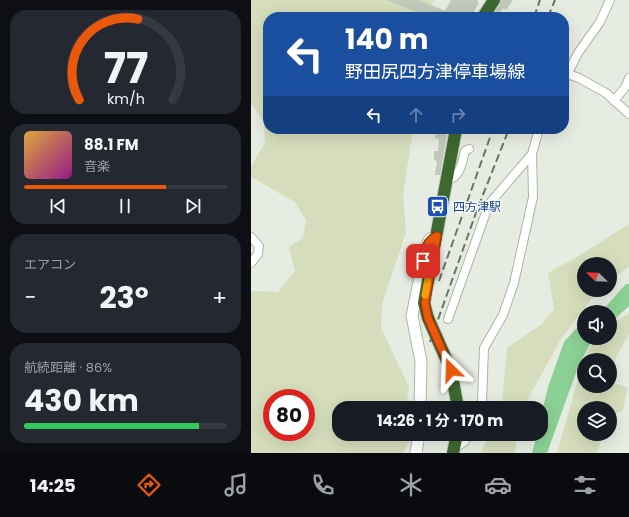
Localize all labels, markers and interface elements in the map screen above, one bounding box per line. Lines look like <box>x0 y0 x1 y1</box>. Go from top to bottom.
text: 140 m <box>345 20 428 59</box>
icon: left <box>279 28 331 80</box>
text: 77 <box>103 39 148 98</box>
text: 野田尻四方津停車場線 <box>345 59 525 84</box>
text: km/h <box>106 89 145 109</box>
icon: left <box>363 104 385 126</box>
icon: ahead <box>405 104 427 126</box>
icon: right <box>447 104 469 126</box>
text: 88.1 FM <box>84 134 138 155</box>
text: 音楽 <box>84 157 110 176</box>
bus stop icon: 四方津駅 <box>424 194 450 220</box>
icon: previous <box>47 195 69 217</box>
icon: pause <box>114 195 136 217</box>
icon: next <box>182 195 204 217</box>
place label: 四方津駅 <box>453 198 501 215</box>
pin <box>406 244 440 278</box>
icon: arrive <box>412 250 434 272</box>
text: エアコン <box>24 255 76 274</box>
north arrow <box>577 257 617 297</box>
map controls <box>577 257 617 441</box>
text: 23° <box>99 276 149 319</box>
text: − <box>24 282 36 313</box>
text: + <box>212 282 227 313</box>
button: sound <box>577 305 617 345</box>
position arrow <box>430 349 472 391</box>
button: search <box>577 353 617 393</box>
text: 航続距離 · 86% <box>24 358 112 377</box>
text: 430 km <box>24 379 139 422</box>
speed limit sign: 80 <box>263 389 315 441</box>
button: layers <box>577 401 617 441</box>
text: 14:26 · 1 分 · 170 m <box>377 410 503 431</box>
icon: directions <box>135 471 163 499</box>
icon: music <box>222 471 250 499</box>
icon: phone <box>309 471 337 499</box>
icon: climate <box>397 471 425 499</box>
icon: car <box>484 471 512 499</box>
icon: filters <box>571 471 599 499</box>
text: 14:25 <box>30 473 76 498</box>

